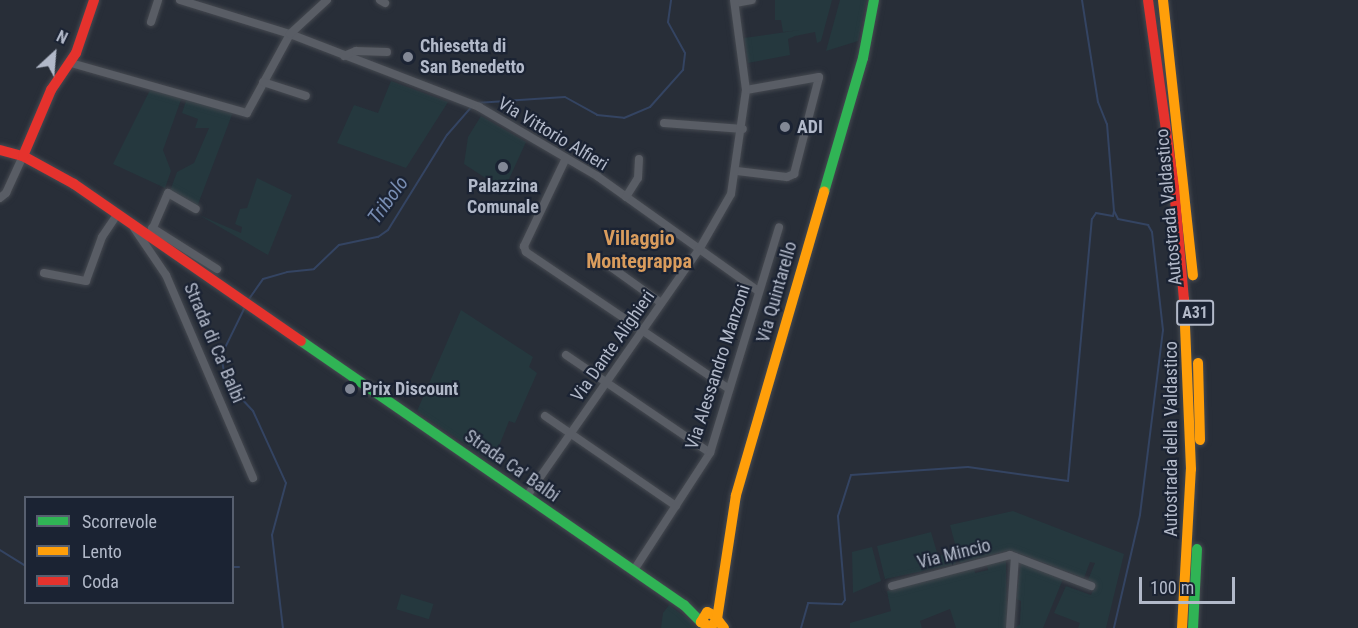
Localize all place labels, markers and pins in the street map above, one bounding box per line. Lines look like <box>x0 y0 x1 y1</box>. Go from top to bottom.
place label: Chiesetta di San Benedetto <box>420 36 525 78</box>
marker: Chiesetta di San Benedetto <box>401 50 415 64</box>
place label: ADI <box>797 116 823 138</box>
marker: ADI <box>778 120 792 134</box>
marker: Palazzina Comunale <box>496 160 510 174</box>
place label: Palazzina Comunale <box>467 176 539 219</box>
place label: Prix Discount <box>362 378 458 400</box>
marker: Prix Discount <box>343 382 357 396</box>

